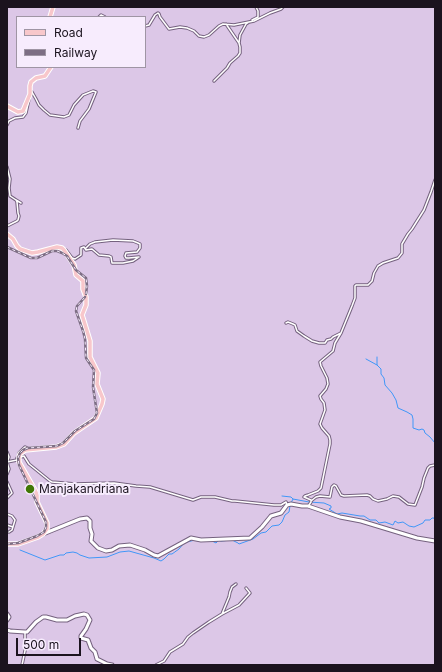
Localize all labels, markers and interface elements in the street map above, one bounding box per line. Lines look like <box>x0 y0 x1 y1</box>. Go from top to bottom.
legend <box>16 16 146 68</box>
text: Road <box>54 25 83 40</box>
text: Railway <box>54 45 97 60</box>
place label: Manjakandriana <box>39 482 129 496</box>
marker: Manjakandriana <box>24 483 36 495</box>
scale bar <box>18 630 83 656</box>
text: 500 m <box>23 637 59 652</box>

